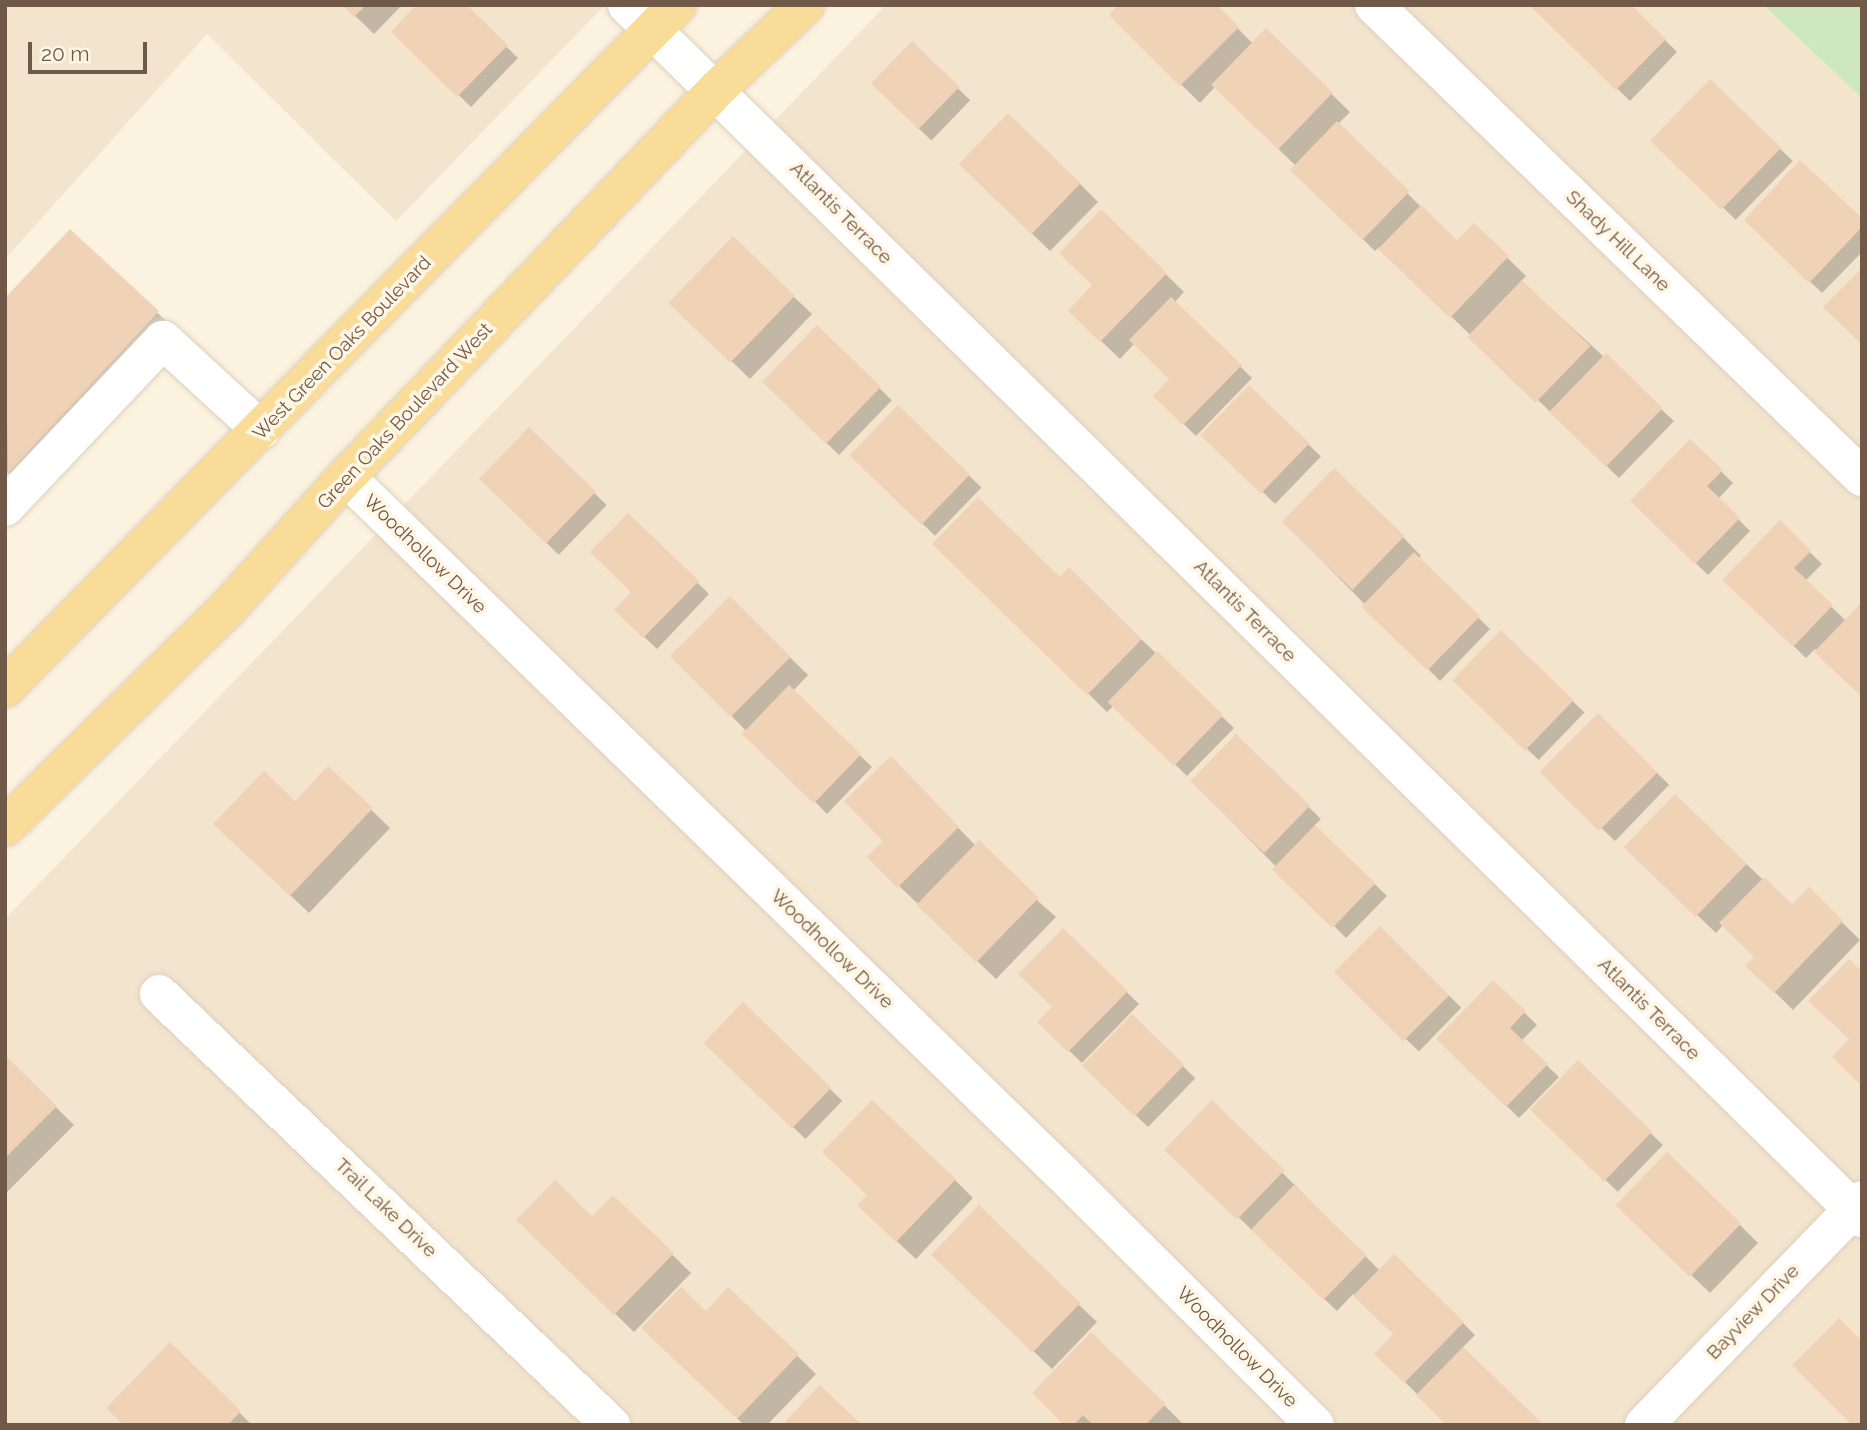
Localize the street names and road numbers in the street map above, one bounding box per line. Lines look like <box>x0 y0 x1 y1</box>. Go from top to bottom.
street label: Atlantis Terrace <box>785 157 897 269</box>
street label: Shady Hill Lane <box>1561 185 1675 297</box>
street label: West Green Oaks Boulevard <box>248 251 436 445</box>
street label: Green Oaks Boulevard West <box>313 318 497 514</box>
street label: Woodhollow Drive <box>359 489 491 619</box>
street label: Atlantis Terrace <box>1189 555 1301 667</box>
street label: Woodhollow Drive <box>766 884 898 1014</box>
street label: Atlantis Terrace <box>1593 953 1705 1065</box>
street label: Trail Lake Drive <box>330 1153 442 1263</box>
street label: Bayview Drive <box>1702 1260 1804 1364</box>
street label: Woodhollow Drive <box>1172 1282 1302 1412</box>

